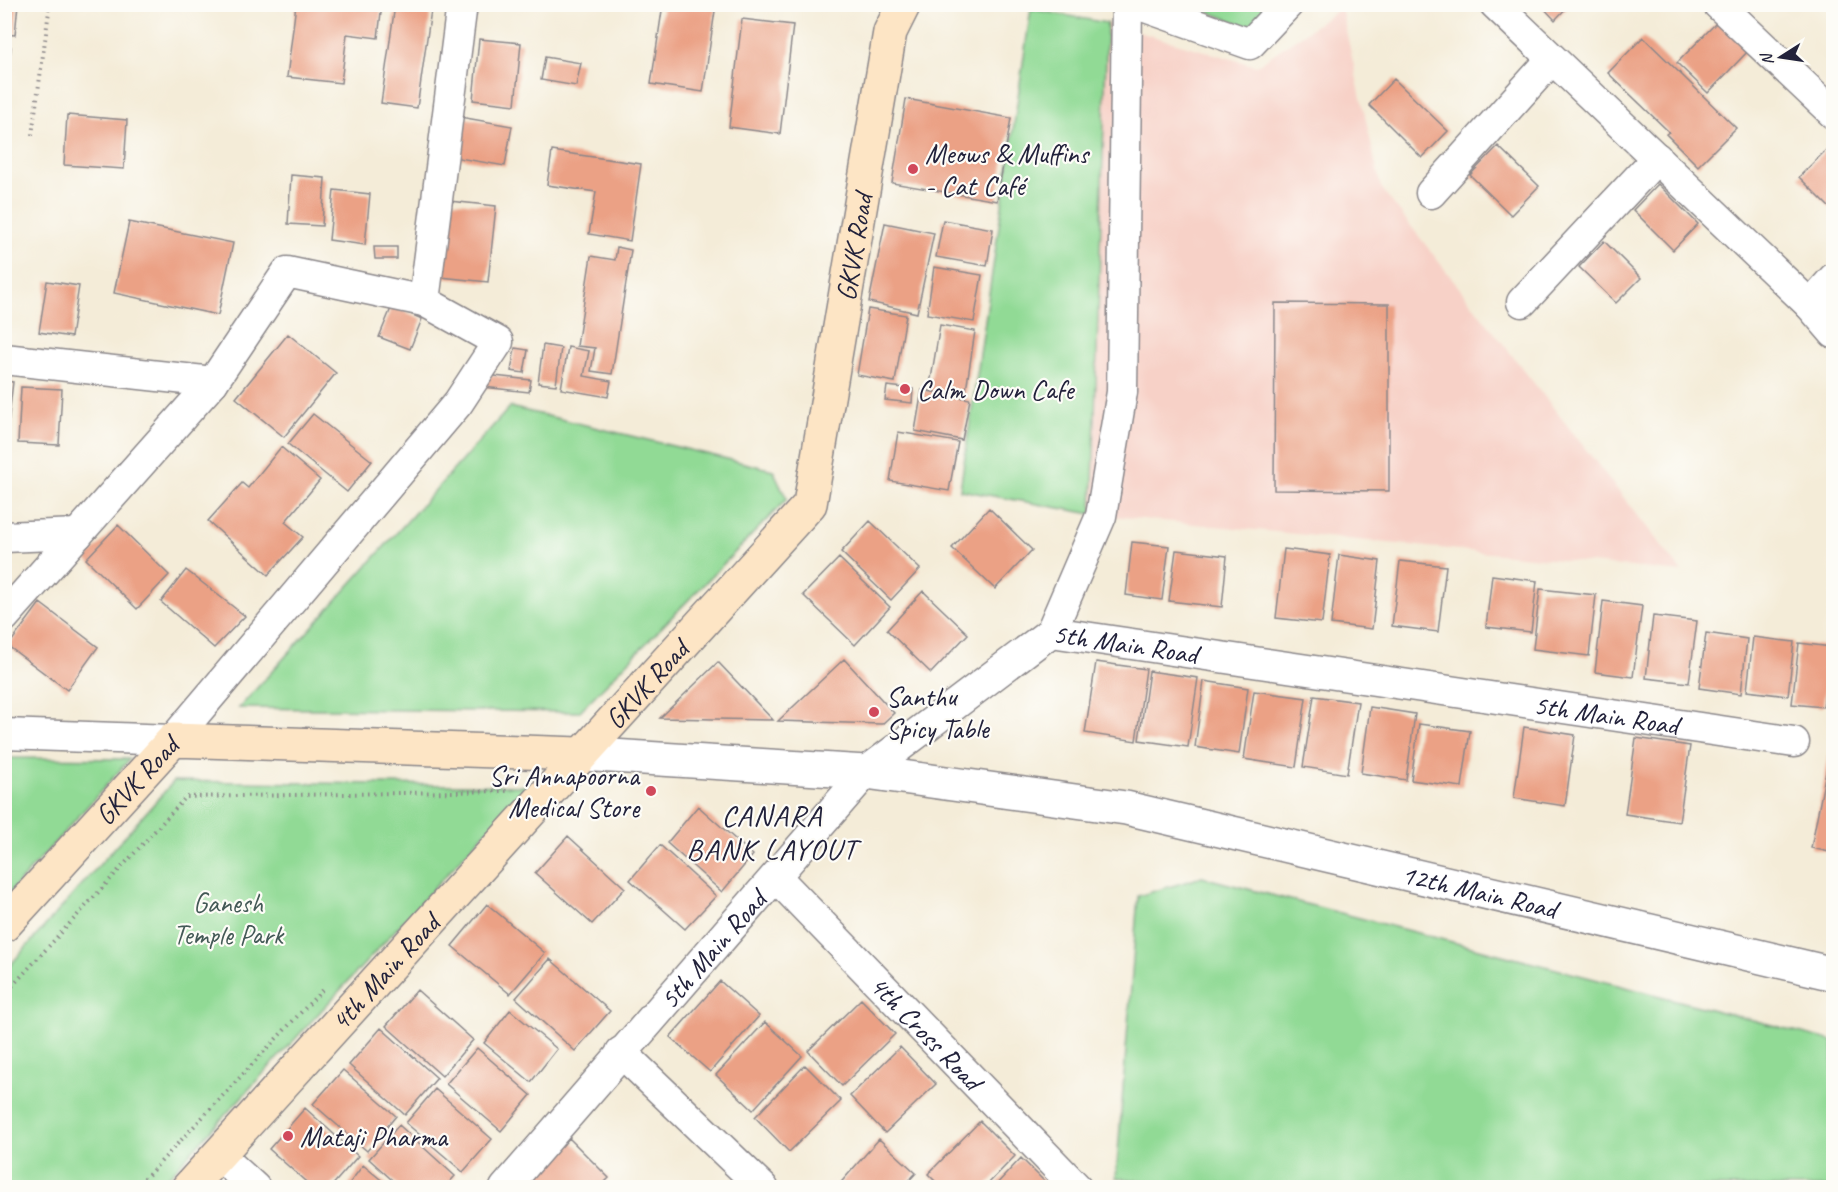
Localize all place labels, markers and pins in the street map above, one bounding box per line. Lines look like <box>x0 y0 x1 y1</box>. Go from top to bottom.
place label: Meows & Muffins - Cat Café <box>925 136 1091 203</box>
marker: Meows & Muffins - Cat Café <box>906 162 920 176</box>
place label: Calm Down Cafe <box>917 372 1075 407</box>
marker: Calm Down Cafe <box>898 382 912 396</box>
place label: Santhu Spicy Table <box>886 679 990 746</box>
marker: Santhu Spicy Table <box>867 705 881 719</box>
place label: Sri Annapoorna Medical Store <box>489 758 641 825</box>
marker: Sri Annapoorna Medical Store <box>644 784 658 798</box>
place label: Mataji Pharma <box>300 1119 449 1154</box>
marker: Mataji Pharma <box>281 1129 295 1143</box>

